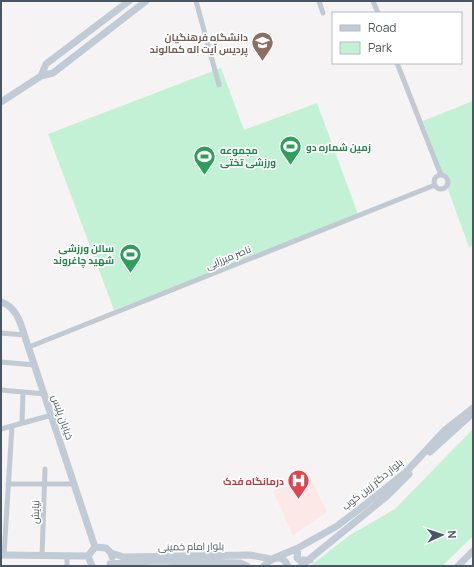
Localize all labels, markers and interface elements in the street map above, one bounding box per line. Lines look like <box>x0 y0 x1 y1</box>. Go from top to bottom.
legend <box>332 12 462 64</box>
text: Road <box>368 19 396 36</box>
place label: دانشگاه فرهنگیان پردیس آیت اله کمالوند <box>150 30 248 57</box>
school or university icon: دانشگاه فرهنگیان پردیس آیت اله کمالوند <box>250 30 276 63</box>
text: Park <box>368 39 393 56</box>
sports icon: زمین شماره دو <box>278 134 304 167</box>
place label: زمین شماره دو <box>306 140 371 154</box>
sports icon: مجموعه ورزشی تختی <box>191 143 217 176</box>
place label: مجموعه ورزشی تختی <box>220 143 276 169</box>
place label: سالن ورزشی شهید چاغروند <box>53 241 114 268</box>
sports icon: سالن ورزشی شهید چاغروند <box>117 241 143 274</box>
street label: ناصر میرزایی <box>203 242 253 272</box>
street label: خیابان پلیس <box>49 393 77 441</box>
street label: بلوار دکتر زرین کوب <box>339 455 405 513</box>
hospital icon: درمانگاه فدک <box>286 468 312 501</box>
place label: درمانگاه فدک <box>223 474 284 488</box>
street label: نیایش <box>28 500 42 524</box>
north arrow <box>422 515 462 555</box>
text: N <box>445 530 460 539</box>
street label: بلوار امام خمینی <box>158 538 224 555</box>

